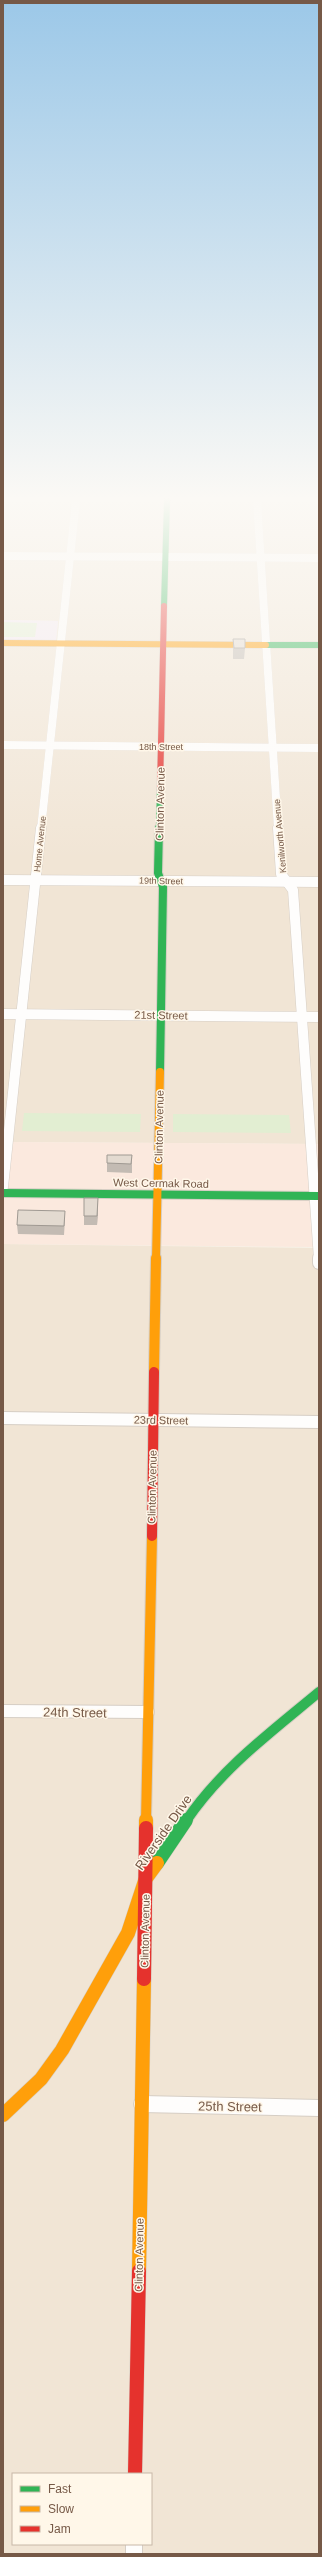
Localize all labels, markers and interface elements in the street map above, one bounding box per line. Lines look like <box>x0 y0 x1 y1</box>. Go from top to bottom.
street label: 18th Street <box>139 742 184 752</box>
street label: Clinton Avenue <box>153 767 167 841</box>
street label: Kenilworth Avenue <box>272 799 288 873</box>
street label: Home Avenue <box>32 815 48 873</box>
street label: 19th Street <box>139 876 184 886</box>
street label: 21st Street <box>134 1009 188 1021</box>
street label: Clinton Avenue <box>152 1090 166 1164</box>
street label: West Cermak Road <box>113 1176 209 1190</box>
street label: 23rd Street <box>134 1414 188 1426</box>
street label: Clinton Avenue <box>145 1450 159 1524</box>
street label: 24th Street <box>43 1704 107 1721</box>
street label: Riverside Drive <box>132 1792 195 1873</box>
street label: Clinton Avenue <box>138 1894 152 1968</box>
street label: 25th Street <box>198 2098 262 2115</box>
street label: Clinton Avenue <box>132 2218 146 2292</box>
legend <box>12 2473 152 2545</box>
text: Fast <box>48 2482 72 2496</box>
text: Slow <box>48 2502 74 2516</box>
text: Jam <box>48 2522 71 2536</box>

